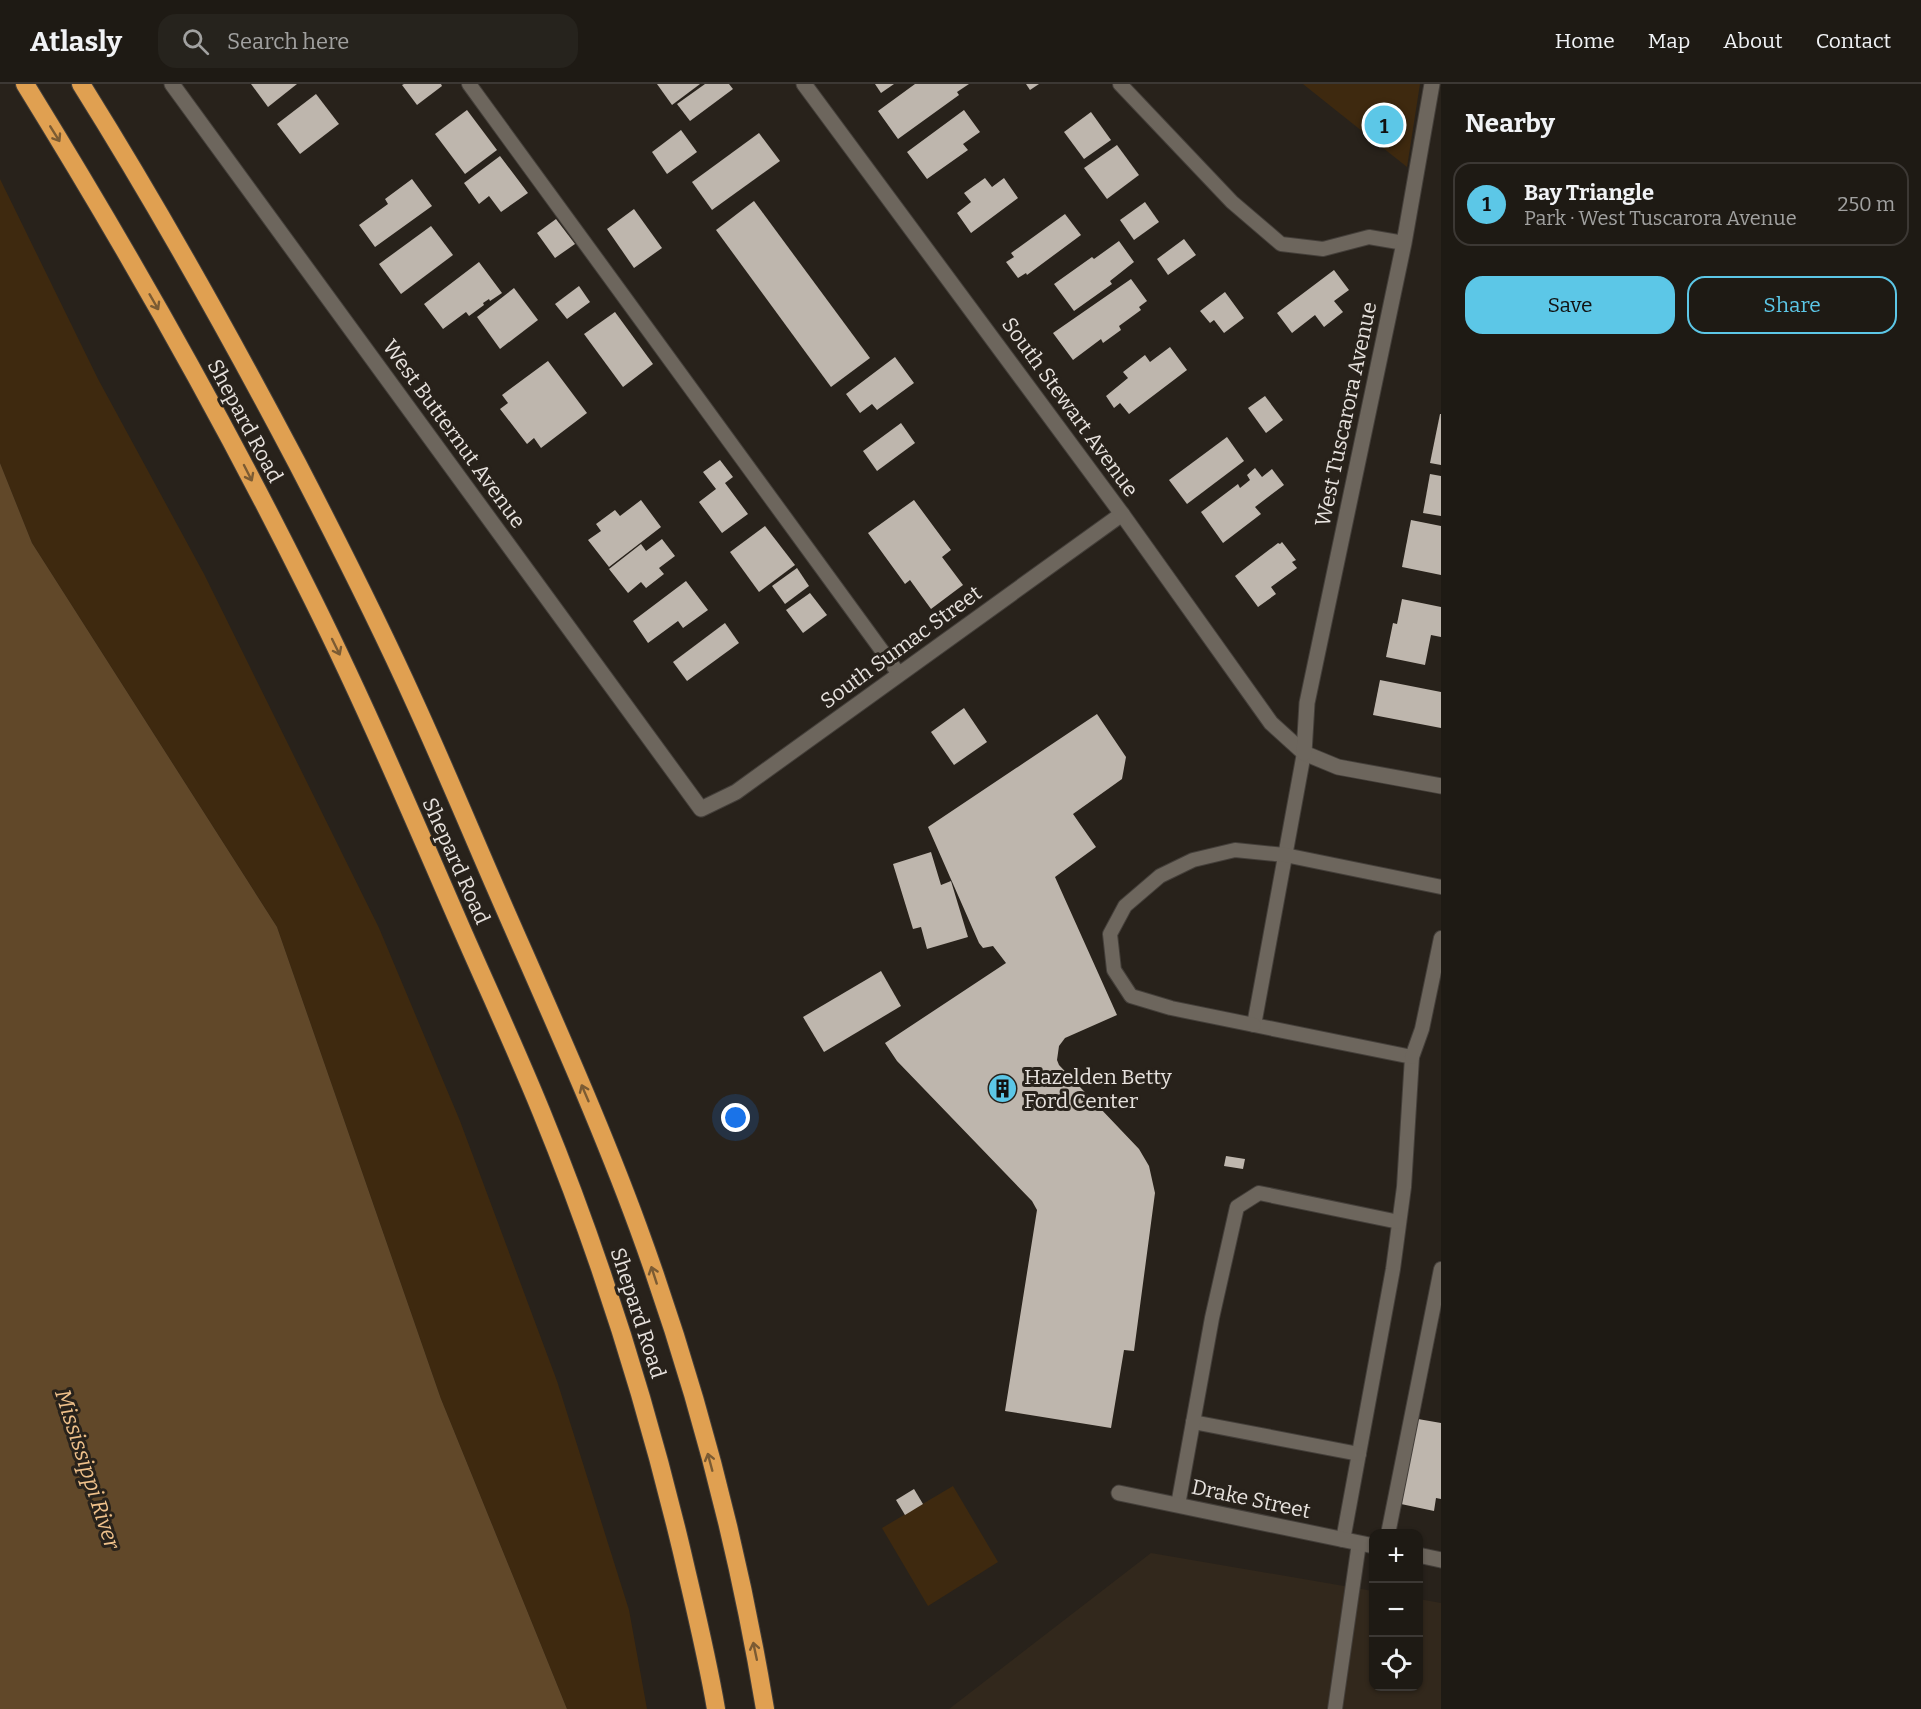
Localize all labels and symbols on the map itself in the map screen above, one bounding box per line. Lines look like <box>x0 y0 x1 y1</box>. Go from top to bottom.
pin: 1 <box>1364 102 1404 147</box>
one-way arrow <box>50 125 62 142</box>
one-way arrow <box>148 293 160 310</box>
street label: West Tuscarora Avenue <box>1309 299 1383 529</box>
street label: South Stewart Avenue <box>996 312 1144 502</box>
street label: West Butternut Avenue <box>377 335 531 533</box>
street label: Shepard Road <box>202 355 288 487</box>
one-way arrow <box>243 463 255 481</box>
street label: South Sumac Street <box>815 579 987 714</box>
one-way arrow <box>330 638 342 656</box>
street label: Shepard Road <box>416 794 496 928</box>
place label: Hazelden Betty Ford Center <box>1024 1064 1173 1114</box>
building icon: Hazelden Betty Ford Center <box>987 1073 1019 1105</box>
one-way arrow <box>579 1084 590 1102</box>
your location <box>721 1103 750 1132</box>
street label: Shepard Road <box>605 1244 671 1382</box>
one-way arrow <box>648 1266 659 1285</box>
water label: Mississippi River <box>49 1386 126 1553</box>
one-way arrow <box>704 1453 716 1472</box>
street label: Drake Street <box>1189 1474 1313 1524</box>
one-way arrow <box>749 1642 760 1662</box>

